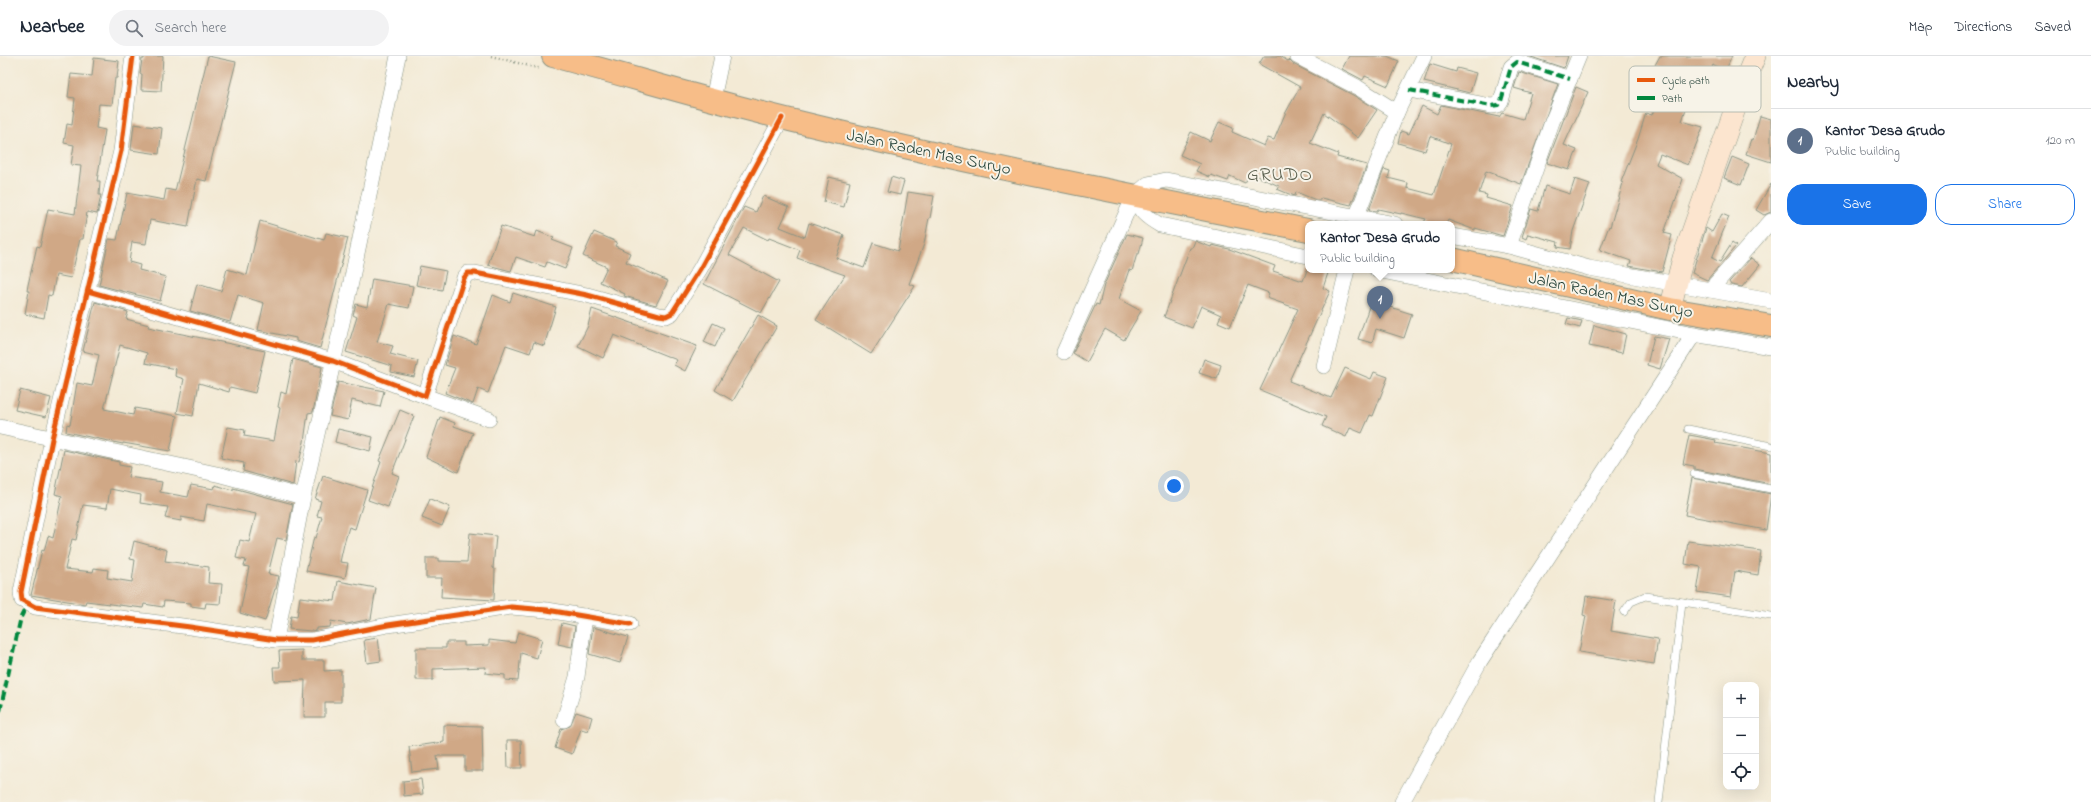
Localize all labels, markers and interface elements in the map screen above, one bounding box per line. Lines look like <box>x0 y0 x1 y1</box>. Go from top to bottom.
search box <box>109 10 389 46</box>
text: Nearbee <box>20 14 85 41</box>
icon: search <box>123 17 145 39</box>
text: Search here <box>155 17 226 39</box>
text: Map <box>1909 17 1932 38</box>
text: Directions <box>1954 17 2012 38</box>
text: Saved <box>2034 17 2071 38</box>
legend <box>1629 66 1761 112</box>
text: Nearby <box>1787 70 1839 95</box>
text: Cycle path <box>1662 73 1710 90</box>
text: Path <box>1662 91 1683 107</box>
text: Kantor Desa Grudo <box>1825 120 1945 142</box>
street label: Jalan Raden Mas Suryo <box>844 123 1013 183</box>
text: 1 <box>1798 131 1802 150</box>
text: 120 m <box>2045 131 2075 150</box>
text: Public building <box>1825 142 1900 161</box>
district label: GRUDO <box>1247 162 1313 189</box>
button: Save <box>1787 184 1927 225</box>
button: Share <box>1935 184 2075 225</box>
popup <box>1305 221 1455 273</box>
text: Kantor Desa Grudo <box>1320 227 1440 249</box>
text: Public building <box>1320 249 1395 268</box>
street label: Jalan Raden Mas Suryo <box>1526 266 1695 326</box>
pin: 1 <box>1367 286 1393 319</box>
your location <box>1164 476 1184 496</box>
map controls <box>1723 682 1759 790</box>
button: + <box>1723 682 1759 718</box>
button: − <box>1723 718 1759 754</box>
button: locate <box>1723 754 1759 790</box>

